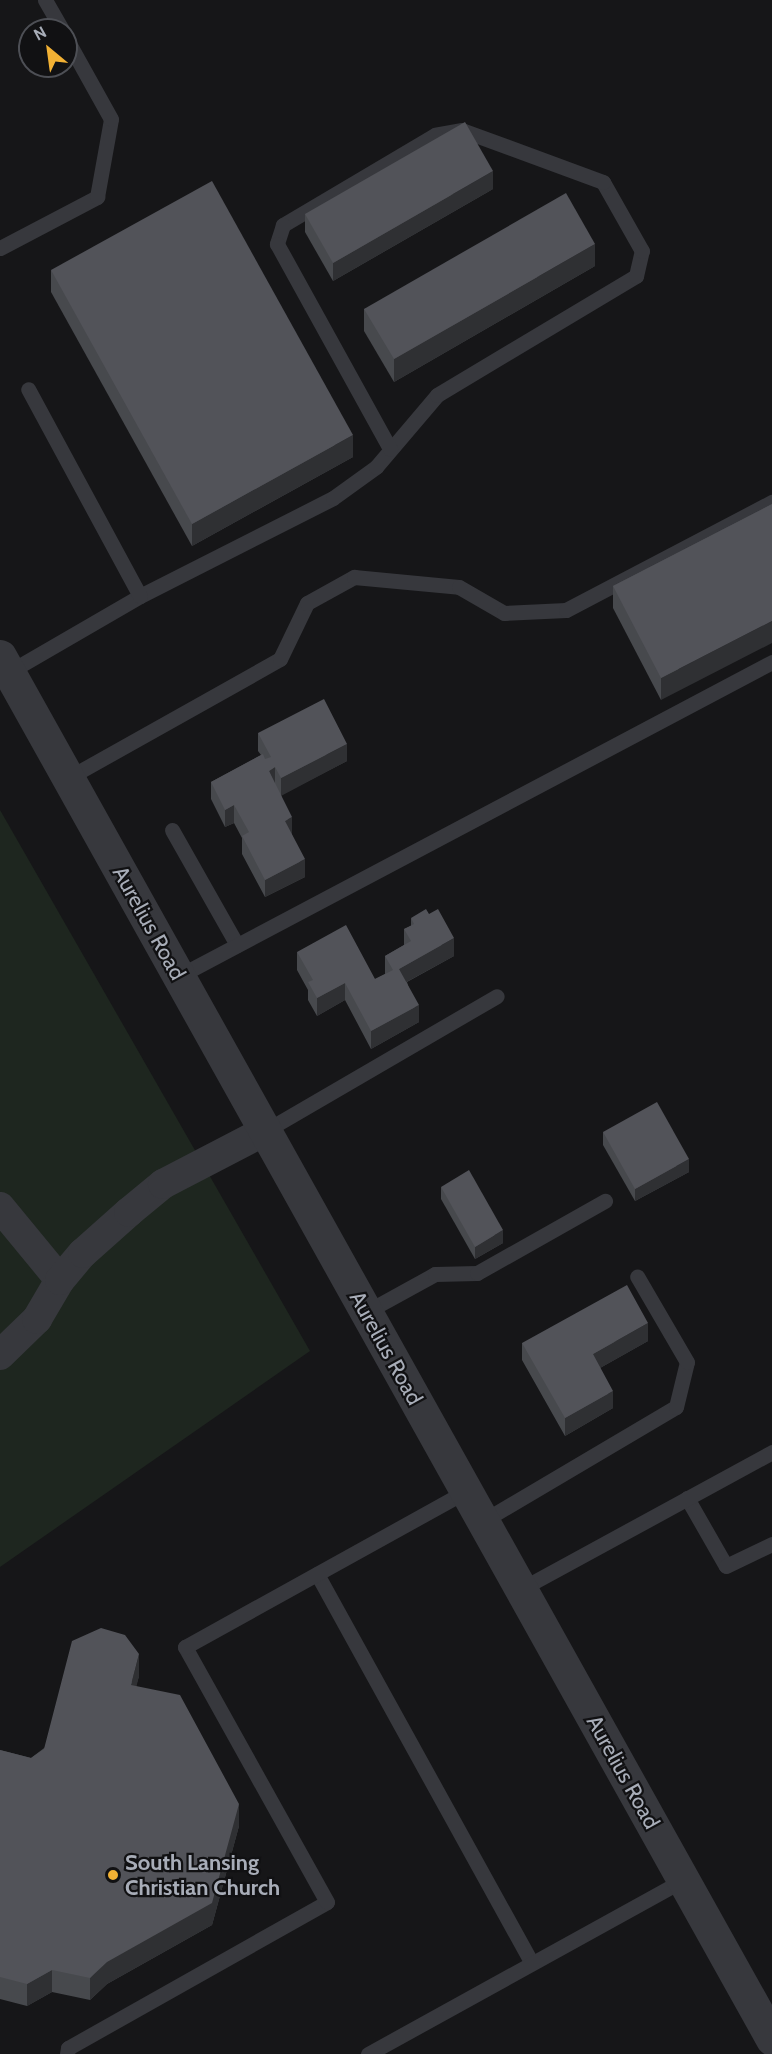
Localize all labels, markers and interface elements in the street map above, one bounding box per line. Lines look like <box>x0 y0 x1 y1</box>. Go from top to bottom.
north arrow <box>18 18 78 78</box>
text: N <box>30 23 50 45</box>
street label: Aurelius Road <box>107 862 191 984</box>
street label: Aurelius Road <box>344 1287 428 1409</box>
street label: Aurelius Road <box>581 1711 665 1833</box>
place label: South Lansing Christian Church <box>125 1849 280 1900</box>
marker: South Lansing Christian Church <box>106 1868 120 1882</box>

